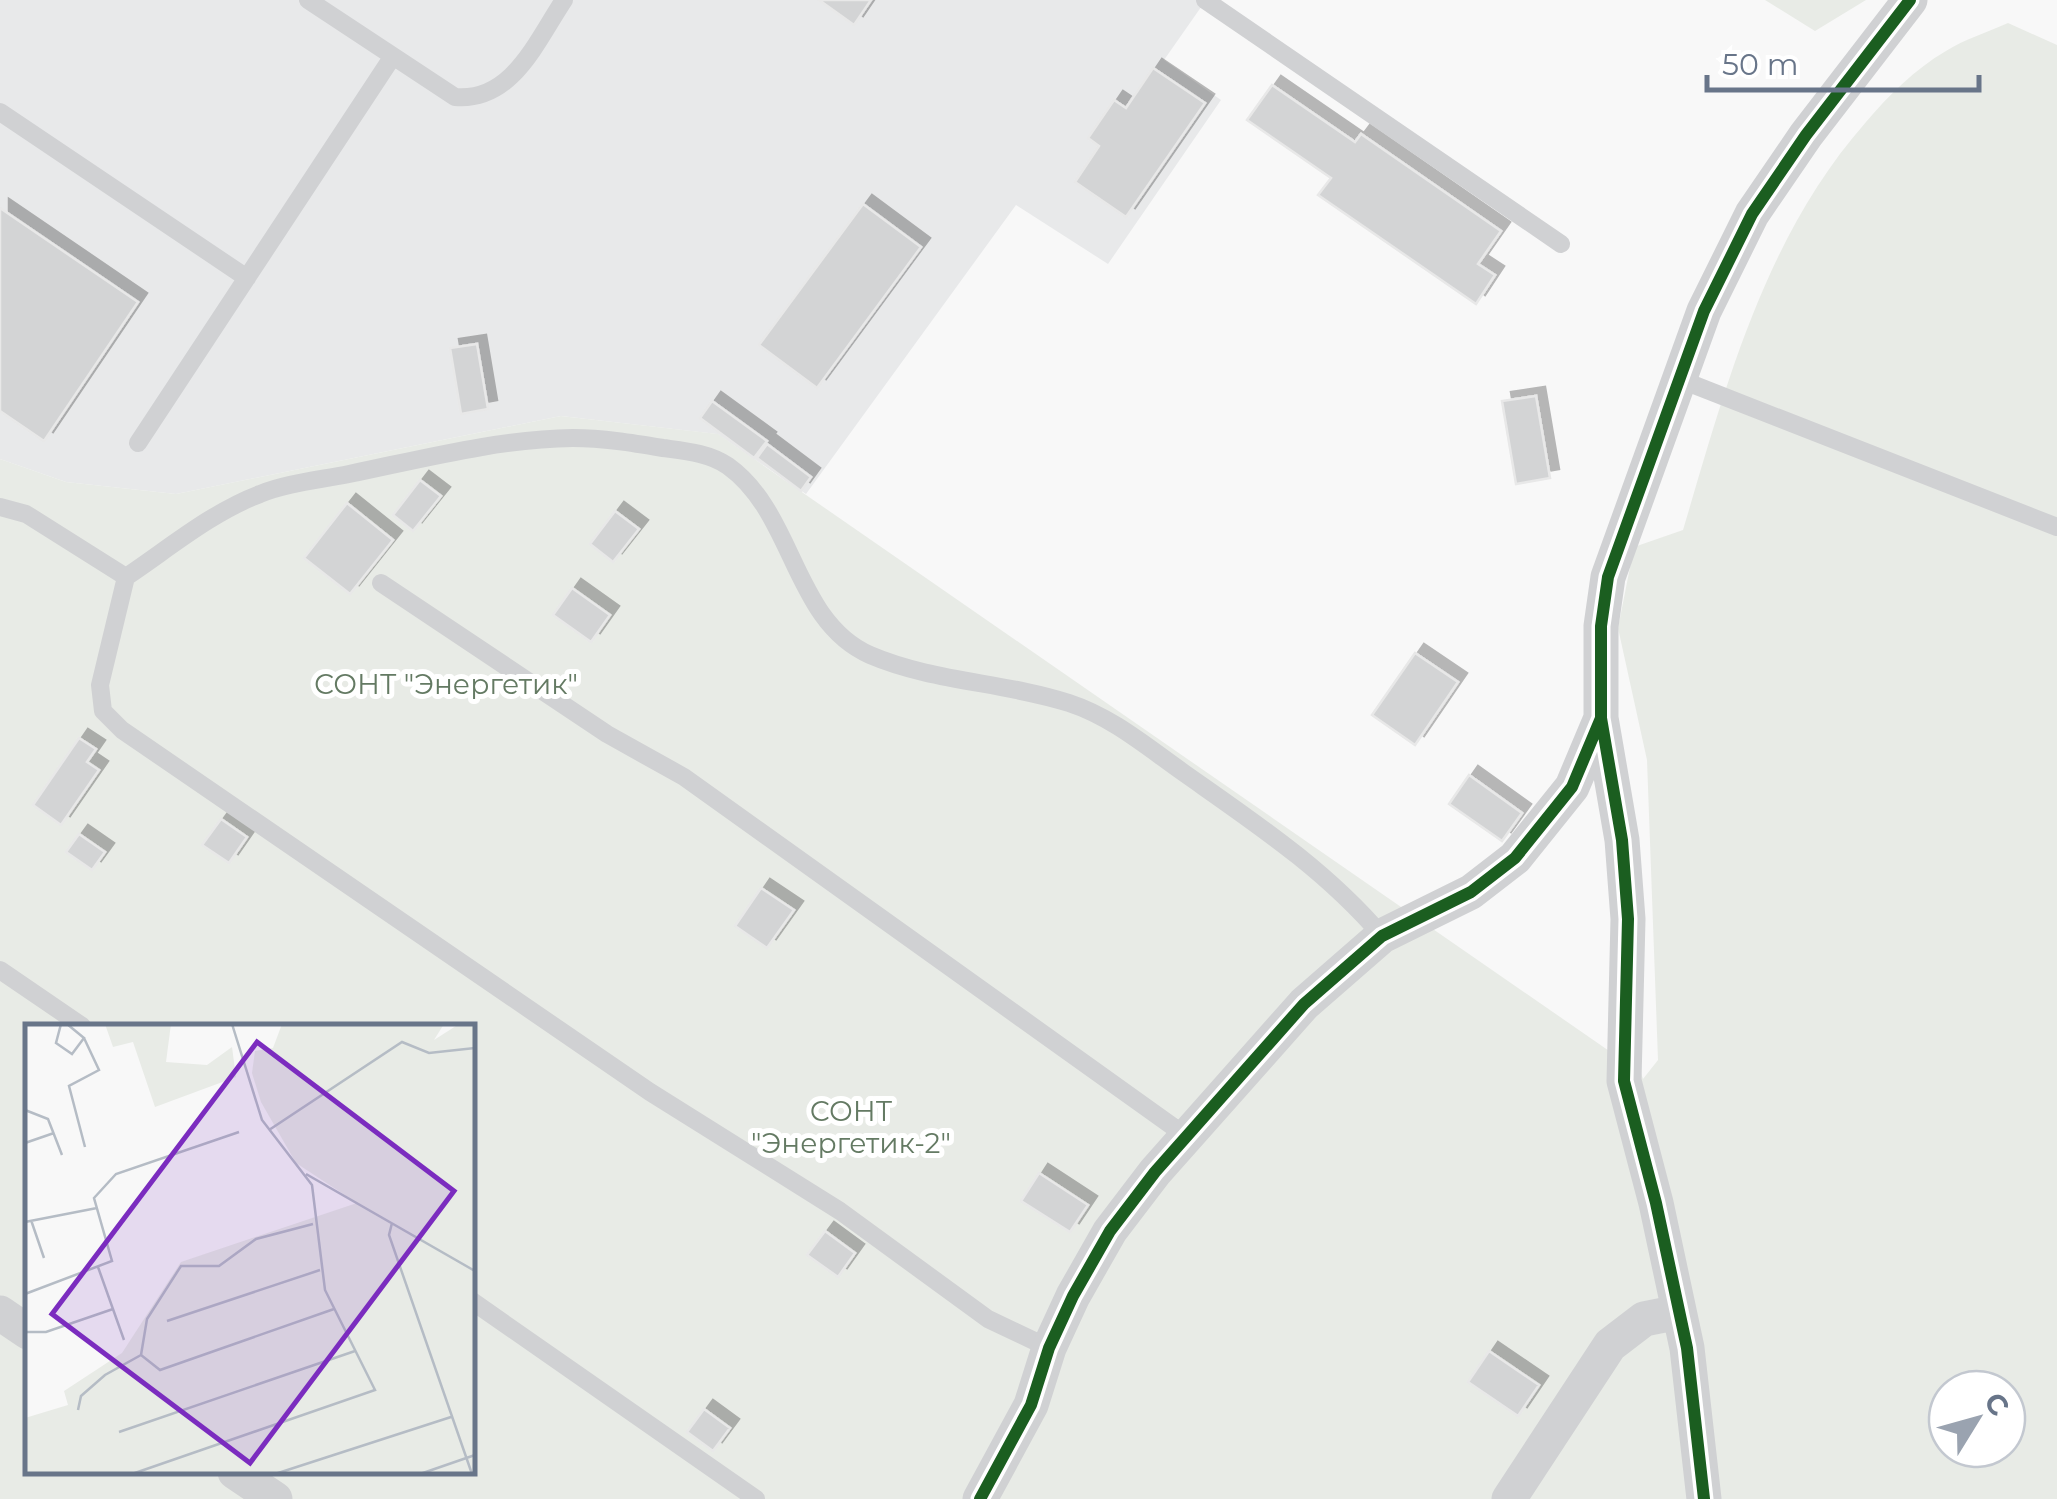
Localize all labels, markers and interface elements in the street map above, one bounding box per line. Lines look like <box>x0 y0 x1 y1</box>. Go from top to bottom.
scale bar <box>1707 30 1980 92</box>
text: 50 m <box>1722 46 1799 83</box>
park label: СОНТ "Энергетик" <box>314 667 578 701</box>
inset map <box>25 1024 475 1474</box>
park label: СОНТ "Энергетик-2" <box>751 1094 951 1160</box>
north arrow <box>1927 1369 2027 1469</box>
text: С <box>1977 1386 2017 1422</box>

